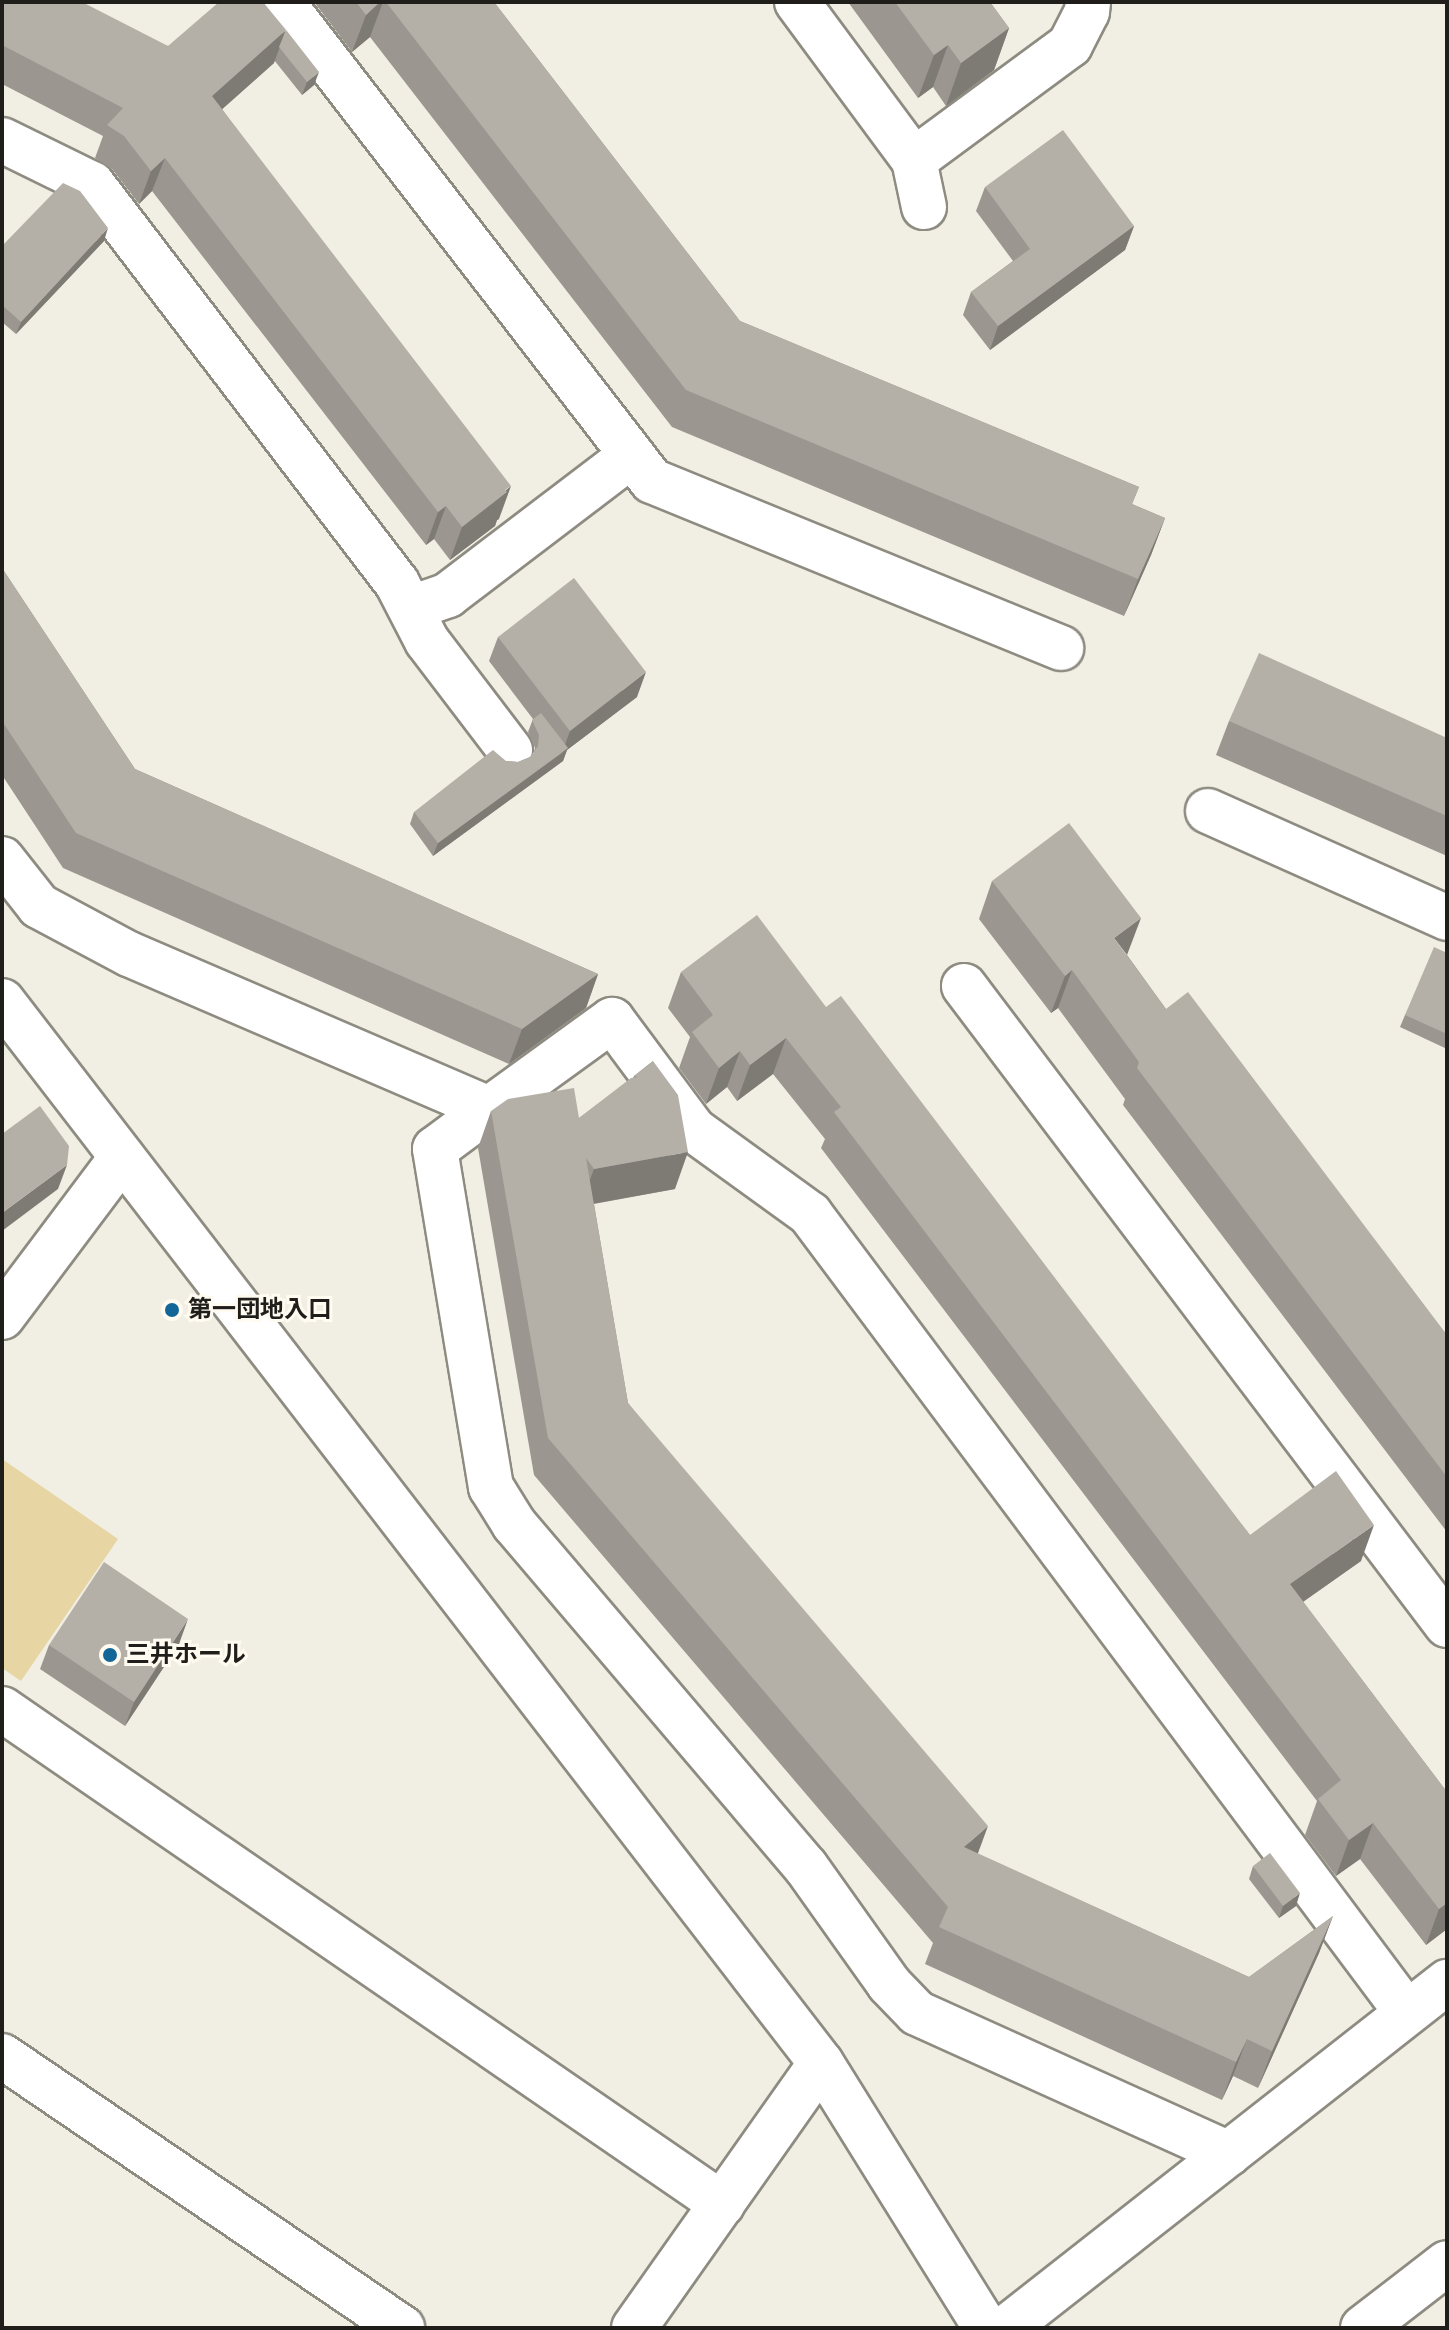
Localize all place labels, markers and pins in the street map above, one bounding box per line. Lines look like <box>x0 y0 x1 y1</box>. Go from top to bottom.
place label: 第一団地入口 <box>188 1296 332 1324</box>
marker: 第一団地入口 <box>163 1301 181 1319</box>
place label: 三井ホール <box>126 1641 246 1669</box>
marker: 三井ホール <box>101 1646 119 1664</box>

